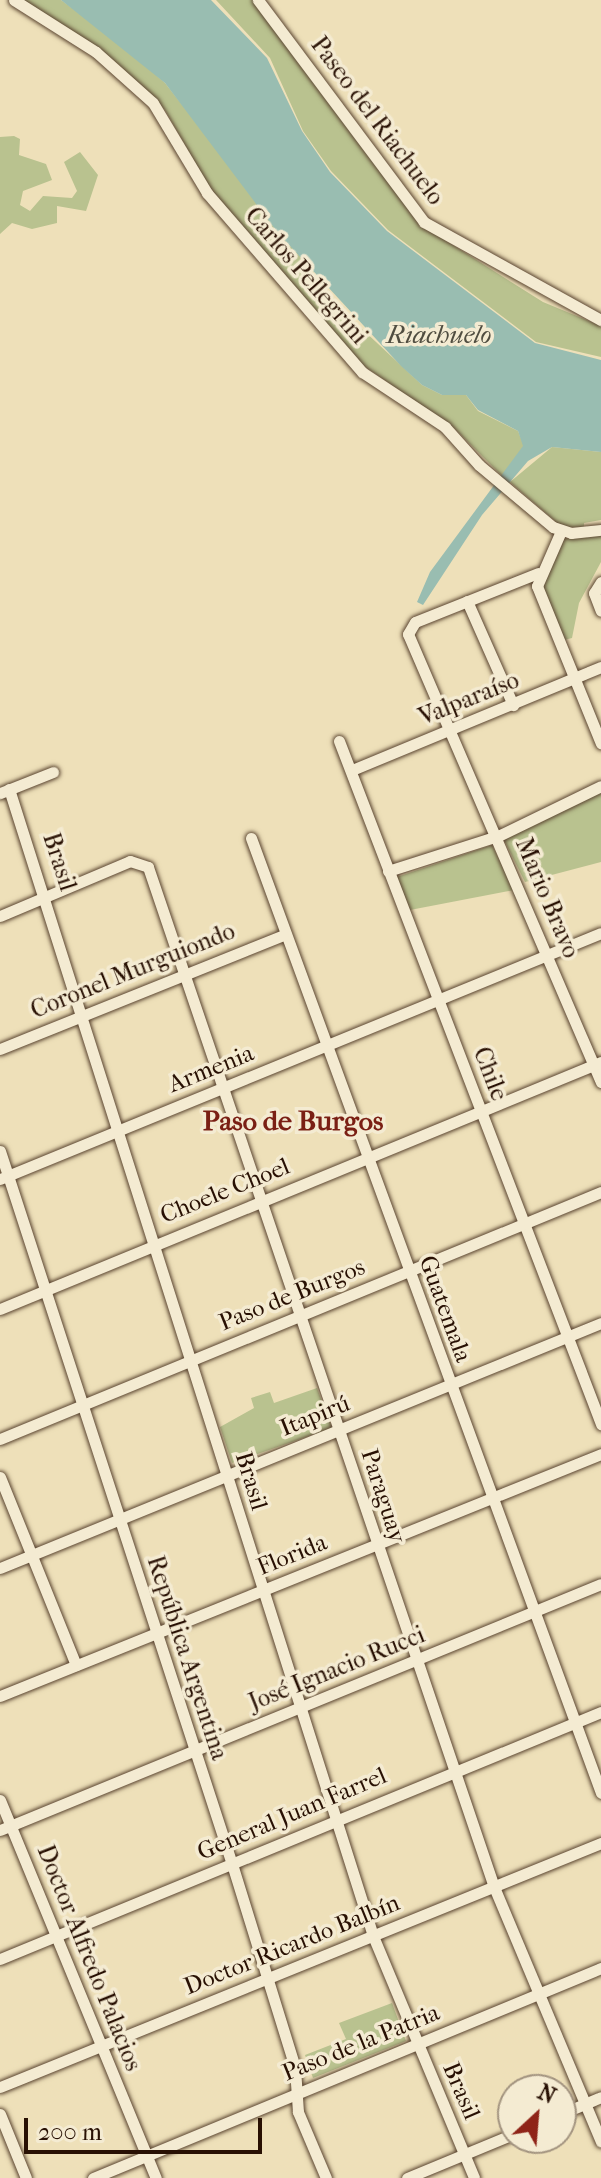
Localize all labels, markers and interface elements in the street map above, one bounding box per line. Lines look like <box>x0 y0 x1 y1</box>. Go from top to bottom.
street label: Paseo del Riachuelo <box>304 31 450 211</box>
street label: Carlos Pellegrini <box>239 202 373 350</box>
water label: Riachuelo <box>387 319 491 351</box>
street label: Valparaíso <box>415 666 523 732</box>
street label: Brasil <box>36 829 82 895</box>
street label: Mario Bravo <box>509 834 585 962</box>
street label: Coronel Murguiondo <box>27 917 239 1025</box>
street label: Armenia <box>164 1039 258 1099</box>
street label: Chile <box>467 1043 513 1105</box>
district label: Paso de Burgos <box>203 1104 383 1138</box>
street label: Choele Choel <box>156 1152 294 1230</box>
street label: Guatemala <box>413 1252 477 1366</box>
street label: Paso de Burgos <box>215 1253 369 1337</box>
street label: Itapirú <box>276 1389 354 1443</box>
street label: Paraguay <box>354 1445 412 1547</box>
street label: Brasil <box>229 1448 273 1514</box>
street label: Florida <box>253 1528 331 1582</box>
street label: República Argentina <box>140 1552 234 1764</box>
street label: José Ignacio Rucci <box>245 1621 429 1717</box>
street label: General Juan Farrel <box>193 1761 391 1867</box>
street label: Doctor Alfredo Palacios <box>30 1841 148 2075</box>
street label: Doctor Ricardo Balbín <box>180 1889 404 2001</box>
street label: Paso de la Patria <box>278 1998 444 2088</box>
street label: Brasil <box>436 2058 486 2124</box>
north arrow <box>497 2074 577 2154</box>
text: N <box>533 2079 560 2110</box>
scale bar <box>28 2102 266 2152</box>
text: 200 m <box>38 2118 102 2146</box>

